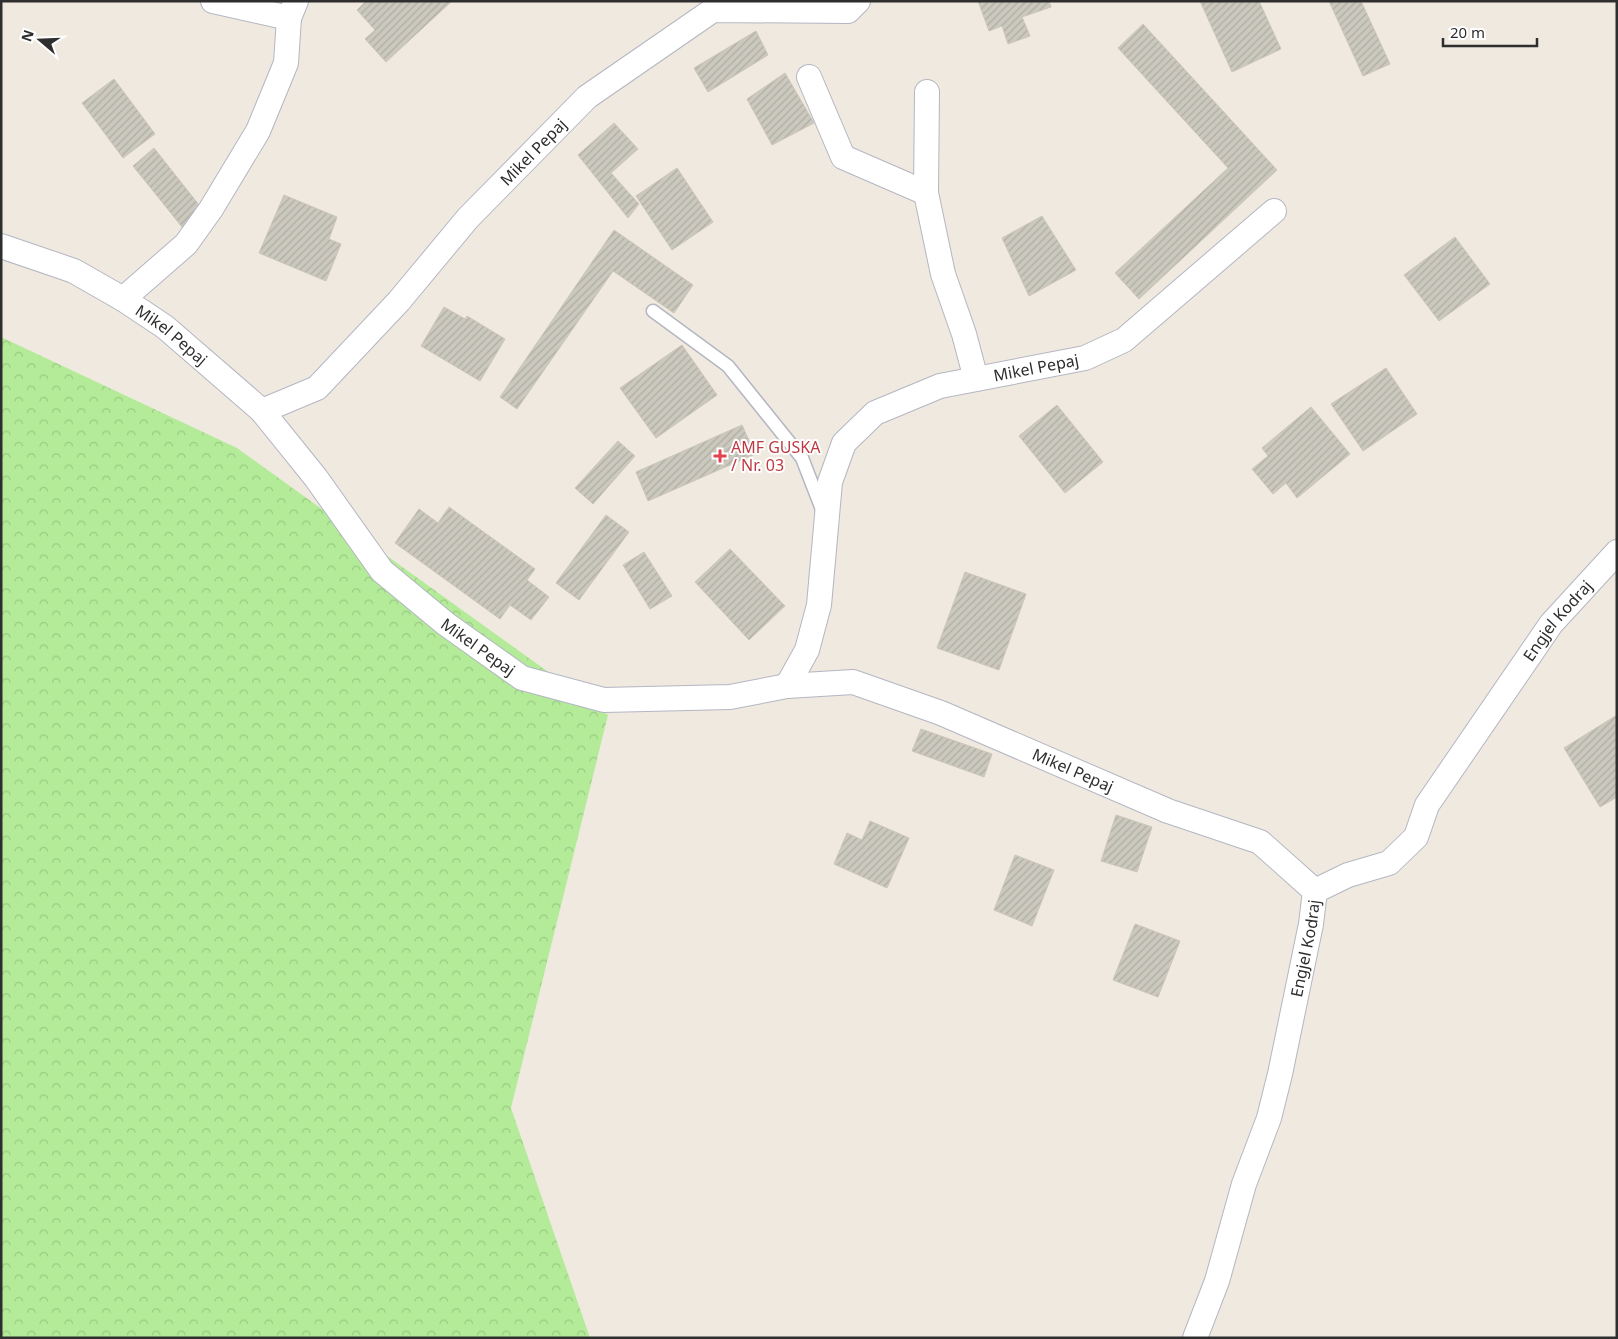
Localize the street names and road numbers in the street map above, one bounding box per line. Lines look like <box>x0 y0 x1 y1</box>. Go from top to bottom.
street label: Mikel Pepaj <box>495 113 571 190</box>
street label: Mikel Pepaj <box>131 299 212 370</box>
street label: Mikel Pepaj <box>992 348 1080 386</box>
street label: Engjel Kodraj <box>1518 575 1597 665</box>
street label: Mikel Pepaj <box>437 613 520 681</box>
street label: Mikel Pepaj <box>1029 743 1117 797</box>
street label: Engjel Kodraj <box>1285 898 1325 999</box>

